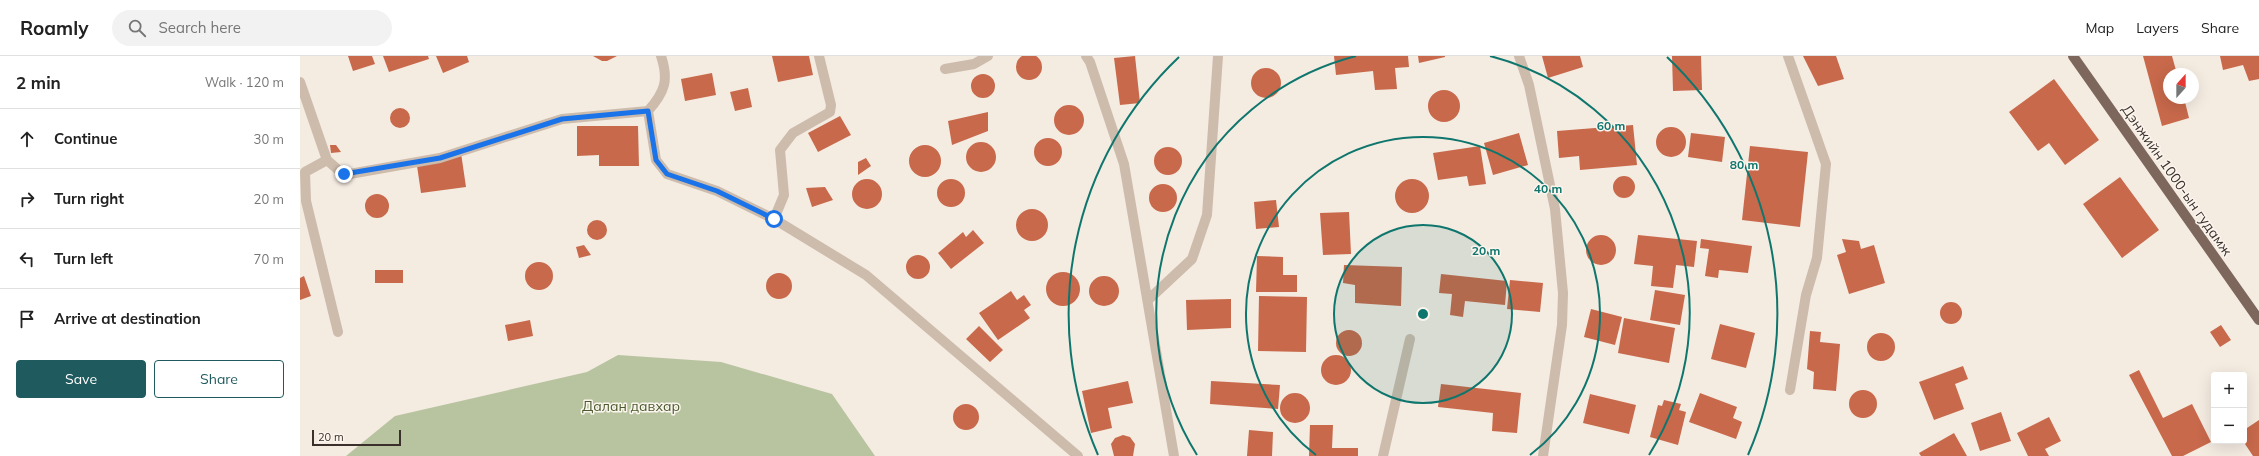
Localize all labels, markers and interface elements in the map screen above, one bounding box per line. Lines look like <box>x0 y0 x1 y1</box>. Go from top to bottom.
search box <box>112 10 392 46</box>
text: Roamly <box>20 16 88 40</box>
icon: search <box>126 17 148 39</box>
text: Search here <box>158 18 241 37</box>
text: Map <box>2085 19 2114 37</box>
text: Layers <box>2136 19 2179 37</box>
text: Share <box>2201 19 2239 37</box>
north arrow <box>2163 68 2199 104</box>
text: 2 min <box>16 72 61 93</box>
text: Walk · 120 m <box>205 74 284 90</box>
street label: Дэнжийн 1000-ын гудамж <box>2118 101 2236 260</box>
text: 60 m <box>1597 118 1625 133</box>
icon: ahead <box>16 128 38 150</box>
text: Continue <box>54 129 117 148</box>
text: 30 m <box>254 131 284 147</box>
text: 80 m <box>1730 157 1758 172</box>
route end <box>335 165 353 183</box>
text: 40 m <box>1534 181 1562 196</box>
icon: right <box>16 188 38 210</box>
text: Turn right <box>54 189 124 208</box>
text: 20 m <box>254 191 284 207</box>
route start <box>765 210 783 228</box>
text: 20 m <box>1472 243 1500 258</box>
icon: left <box>16 248 38 270</box>
text: Turn left <box>54 249 113 268</box>
text: 70 m <box>254 251 284 267</box>
centre of rings <box>1416 307 1430 321</box>
icon: arrive <box>16 308 38 330</box>
text: Arrive at destination <box>54 309 201 328</box>
button: Save <box>16 360 146 398</box>
button: Share <box>154 360 284 398</box>
map controls <box>2211 372 2247 444</box>
button: + <box>2211 372 2247 408</box>
park label: Далан давхар <box>582 397 680 415</box>
button: − <box>2211 408 2247 444</box>
scale bar <box>312 428 401 447</box>
text: 20 m <box>318 430 344 444</box>

